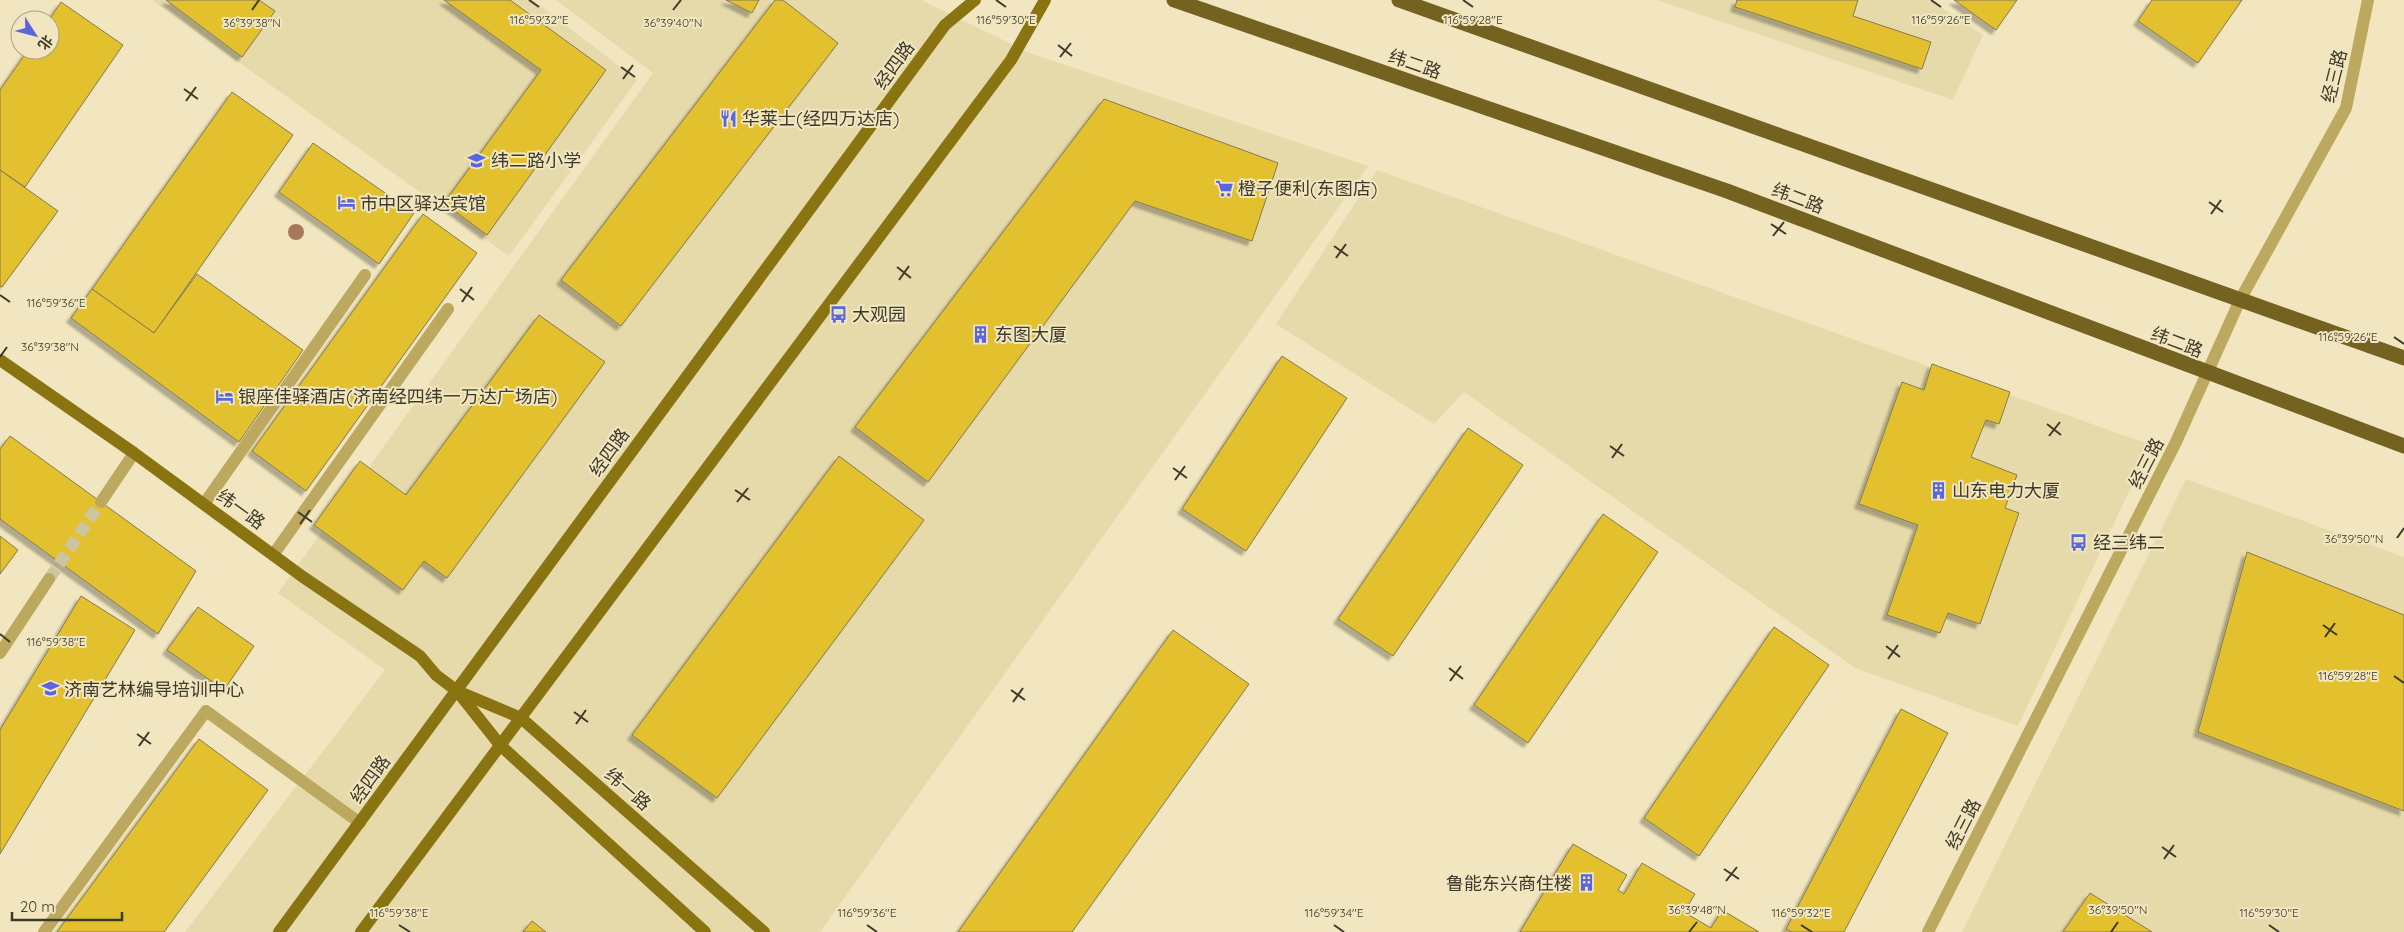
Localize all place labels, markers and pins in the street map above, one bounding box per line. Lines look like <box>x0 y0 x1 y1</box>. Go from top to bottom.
place label: 华莱士(经四万达店) <box>742 107 899 130</box>
restaurant icon: 华莱士(经四万达店) <box>718 108 738 128</box>
place label: 纬二路小学 <box>491 149 581 172</box>
school or university icon: 纬二路小学 <box>467 150 487 170</box>
place label: 橙子便利(东图店) <box>1238 177 1377 200</box>
supermarket icon: 橙子便利(东图店) <box>1214 178 1234 198</box>
place label: 市中区驿达宾馆 <box>360 192 486 215</box>
hotel icon: 市中区驿达宾馆 <box>336 193 356 213</box>
place label: 大观园 <box>852 303 906 326</box>
bus stop icon: 大观园 <box>828 304 848 324</box>
place label: 东图大厦 <box>995 323 1067 346</box>
building icon: 东图大厦 <box>971 324 991 344</box>
place label: 银座佳驿酒店(济南经四纬一万达广场店) <box>238 385 557 408</box>
hotel icon: 银座佳驿酒店(济南经四纬一万达广场店) <box>214 386 234 406</box>
place label: 山东电力大厦 <box>1952 479 2060 502</box>
building icon: 山东电力大厦 <box>1928 480 1948 500</box>
place label: 经三纬二 <box>2093 531 2165 554</box>
bus stop icon: 经三纬二 <box>2069 532 2089 552</box>
place label: 济南艺林编导培训中心 <box>64 678 244 701</box>
school or university icon: 济南艺林编导培训中心 <box>40 679 60 699</box>
place label: 鲁能东兴商住楼 <box>1446 872 1572 895</box>
building icon: 鲁能东兴商住楼 <box>1576 873 1596 893</box>

